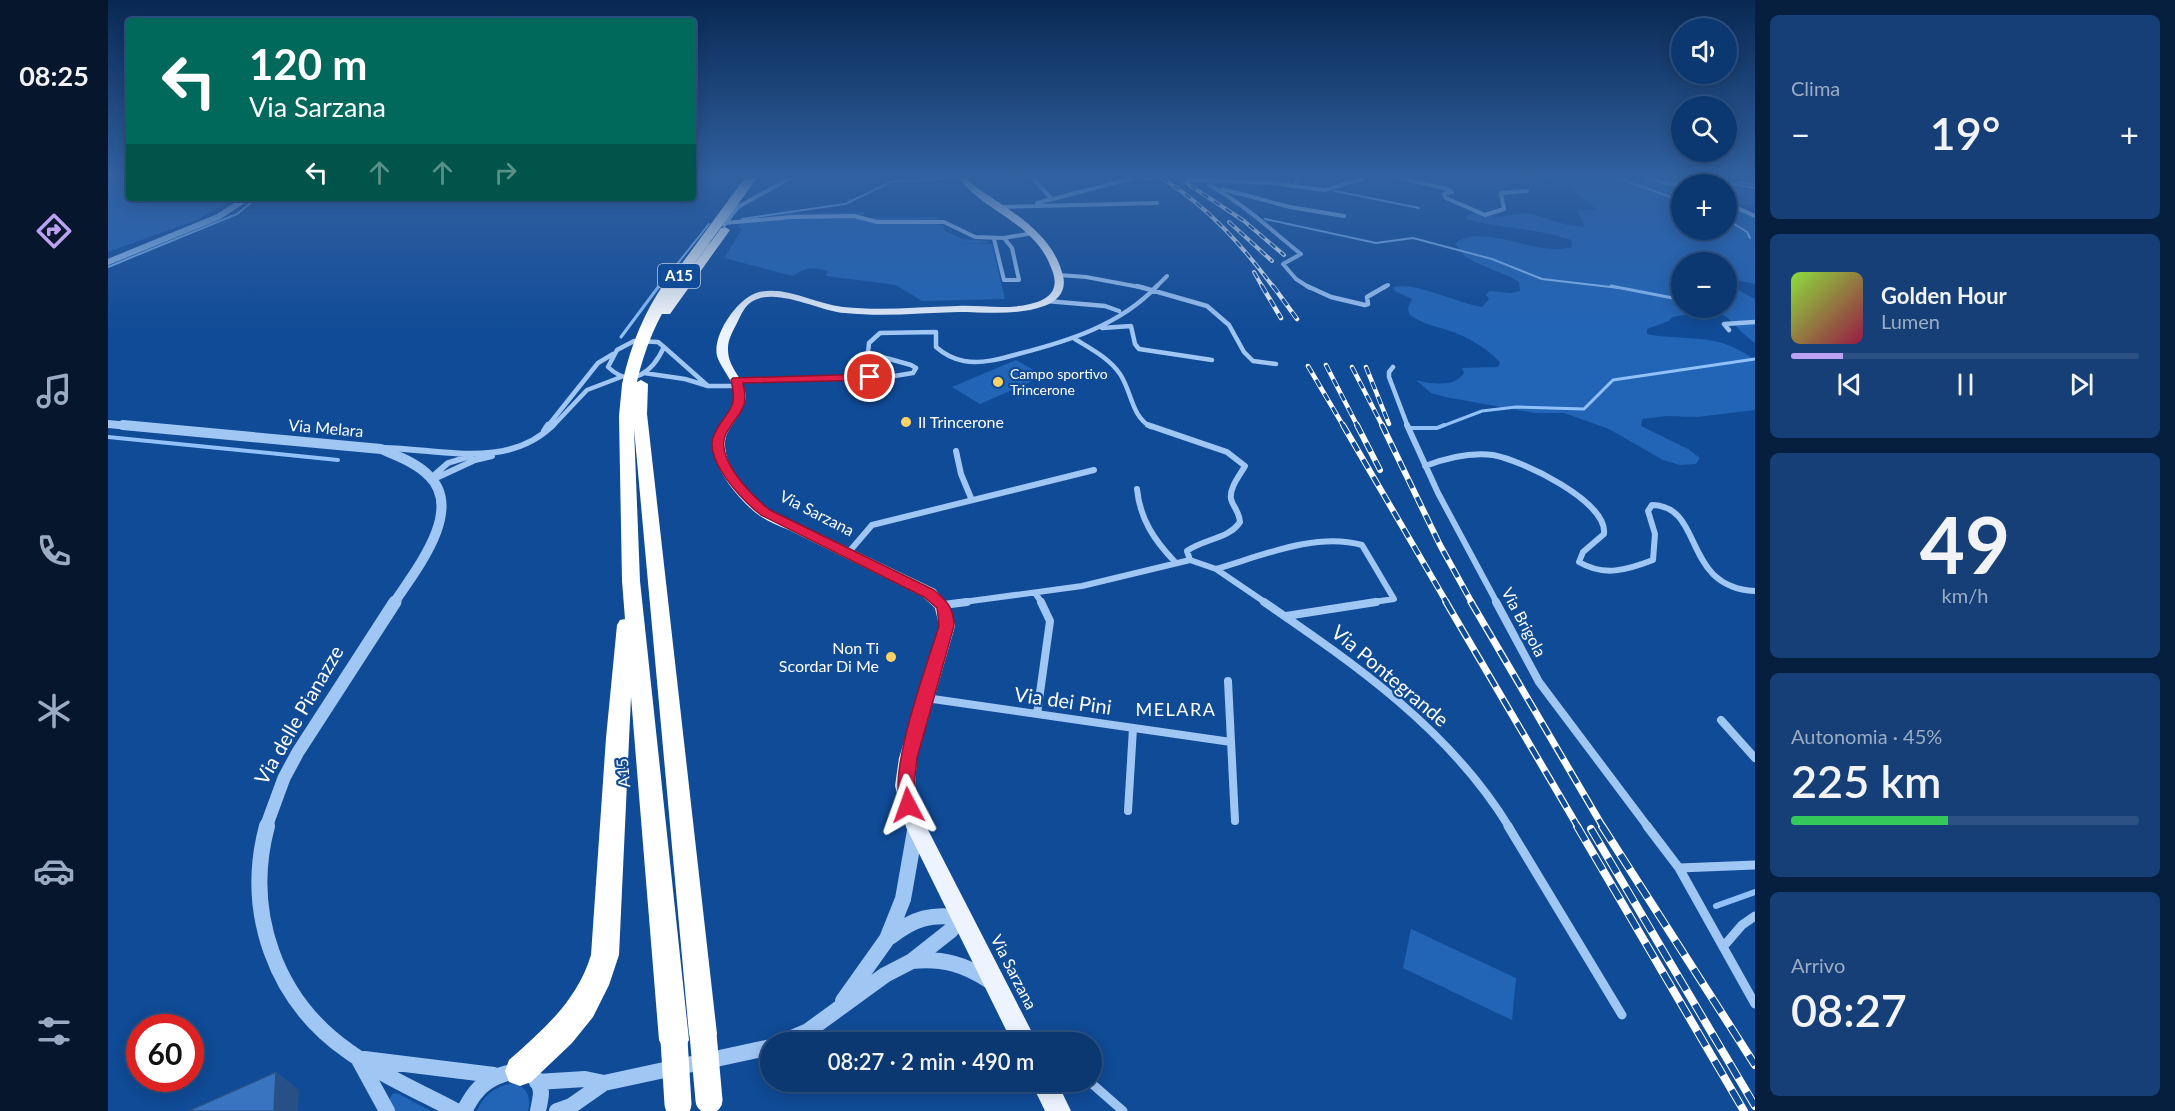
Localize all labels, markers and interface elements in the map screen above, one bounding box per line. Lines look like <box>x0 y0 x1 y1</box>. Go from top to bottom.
map controls <box>1671 18 1737 318</box>
button: sound <box>1671 18 1737 84</box>
text: 120 m <box>249 39 367 89</box>
icon: left <box>150 42 228 120</box>
text: 08:25 <box>19 59 89 92</box>
text: Clima <box>1791 76 1840 100</box>
text: Via Sarzana <box>249 90 386 123</box>
button: search <box>1671 96 1737 162</box>
text: 19° <box>1930 106 2000 160</box>
text: − <box>1791 114 1810 154</box>
text: + <box>2120 114 2139 154</box>
icon: left <box>300 156 333 189</box>
icon: ahead <box>363 156 396 189</box>
icon: ahead <box>426 156 459 189</box>
icon: right <box>489 156 522 189</box>
button: + <box>1671 174 1737 240</box>
icon: directions <box>33 210 75 252</box>
button: − <box>1671 252 1737 318</box>
road number: A15 <box>658 264 700 288</box>
text: Golden Hour <box>1881 282 2007 309</box>
text: Lumen <box>1881 309 1940 333</box>
pin <box>844 351 895 402</box>
icon: arrive <box>853 360 886 393</box>
place label: Campo sportivo Trincerone <box>1010 365 1108 398</box>
icon: previous <box>1833 368 1866 401</box>
icon: pause <box>1949 368 1982 401</box>
icon: next <box>2065 368 2098 401</box>
icon: music <box>33 370 75 412</box>
marker: Campo sportivo Trincerone <box>991 375 1005 389</box>
place label: Il Trincerone <box>918 412 1004 431</box>
street label: Via Melara <box>288 415 364 440</box>
marker: Il Trincerone <box>899 415 913 429</box>
street label: Via Sarzana <box>777 486 858 539</box>
text: 49 <box>1920 497 2010 591</box>
icon: phone <box>33 530 75 572</box>
text: km/h <box>1942 583 1988 607</box>
street label: Via Brigola <box>1498 584 1551 660</box>
street label: Via Pontegrande <box>1327 619 1454 731</box>
place label: Non Ti Scordar Di Me <box>779 638 879 675</box>
street label: Via delle Pianazze <box>249 641 348 788</box>
marker: Non Ti Scordar Di Me <box>884 650 898 664</box>
street label: Via dei Pini <box>1013 681 1113 719</box>
icon: climate <box>33 690 75 732</box>
district label: MELARA <box>1135 698 1217 720</box>
text: Autonomia · 45% <box>1791 724 1942 748</box>
text: 225 km <box>1791 754 1941 808</box>
street label: A15 <box>612 758 633 789</box>
position arrow <box>876 773 940 837</box>
icon: car <box>33 850 75 892</box>
street label: Via Sarzana <box>988 931 1041 1012</box>
text: Arrivo <box>1791 953 1845 977</box>
text: 08:27 <box>1791 983 1907 1037</box>
icon: filters <box>33 1010 75 1052</box>
speed limit sign: 60 <box>126 1014 204 1092</box>
text: 08:27 · 2 min · 490 m <box>828 1048 1034 1075</box>

